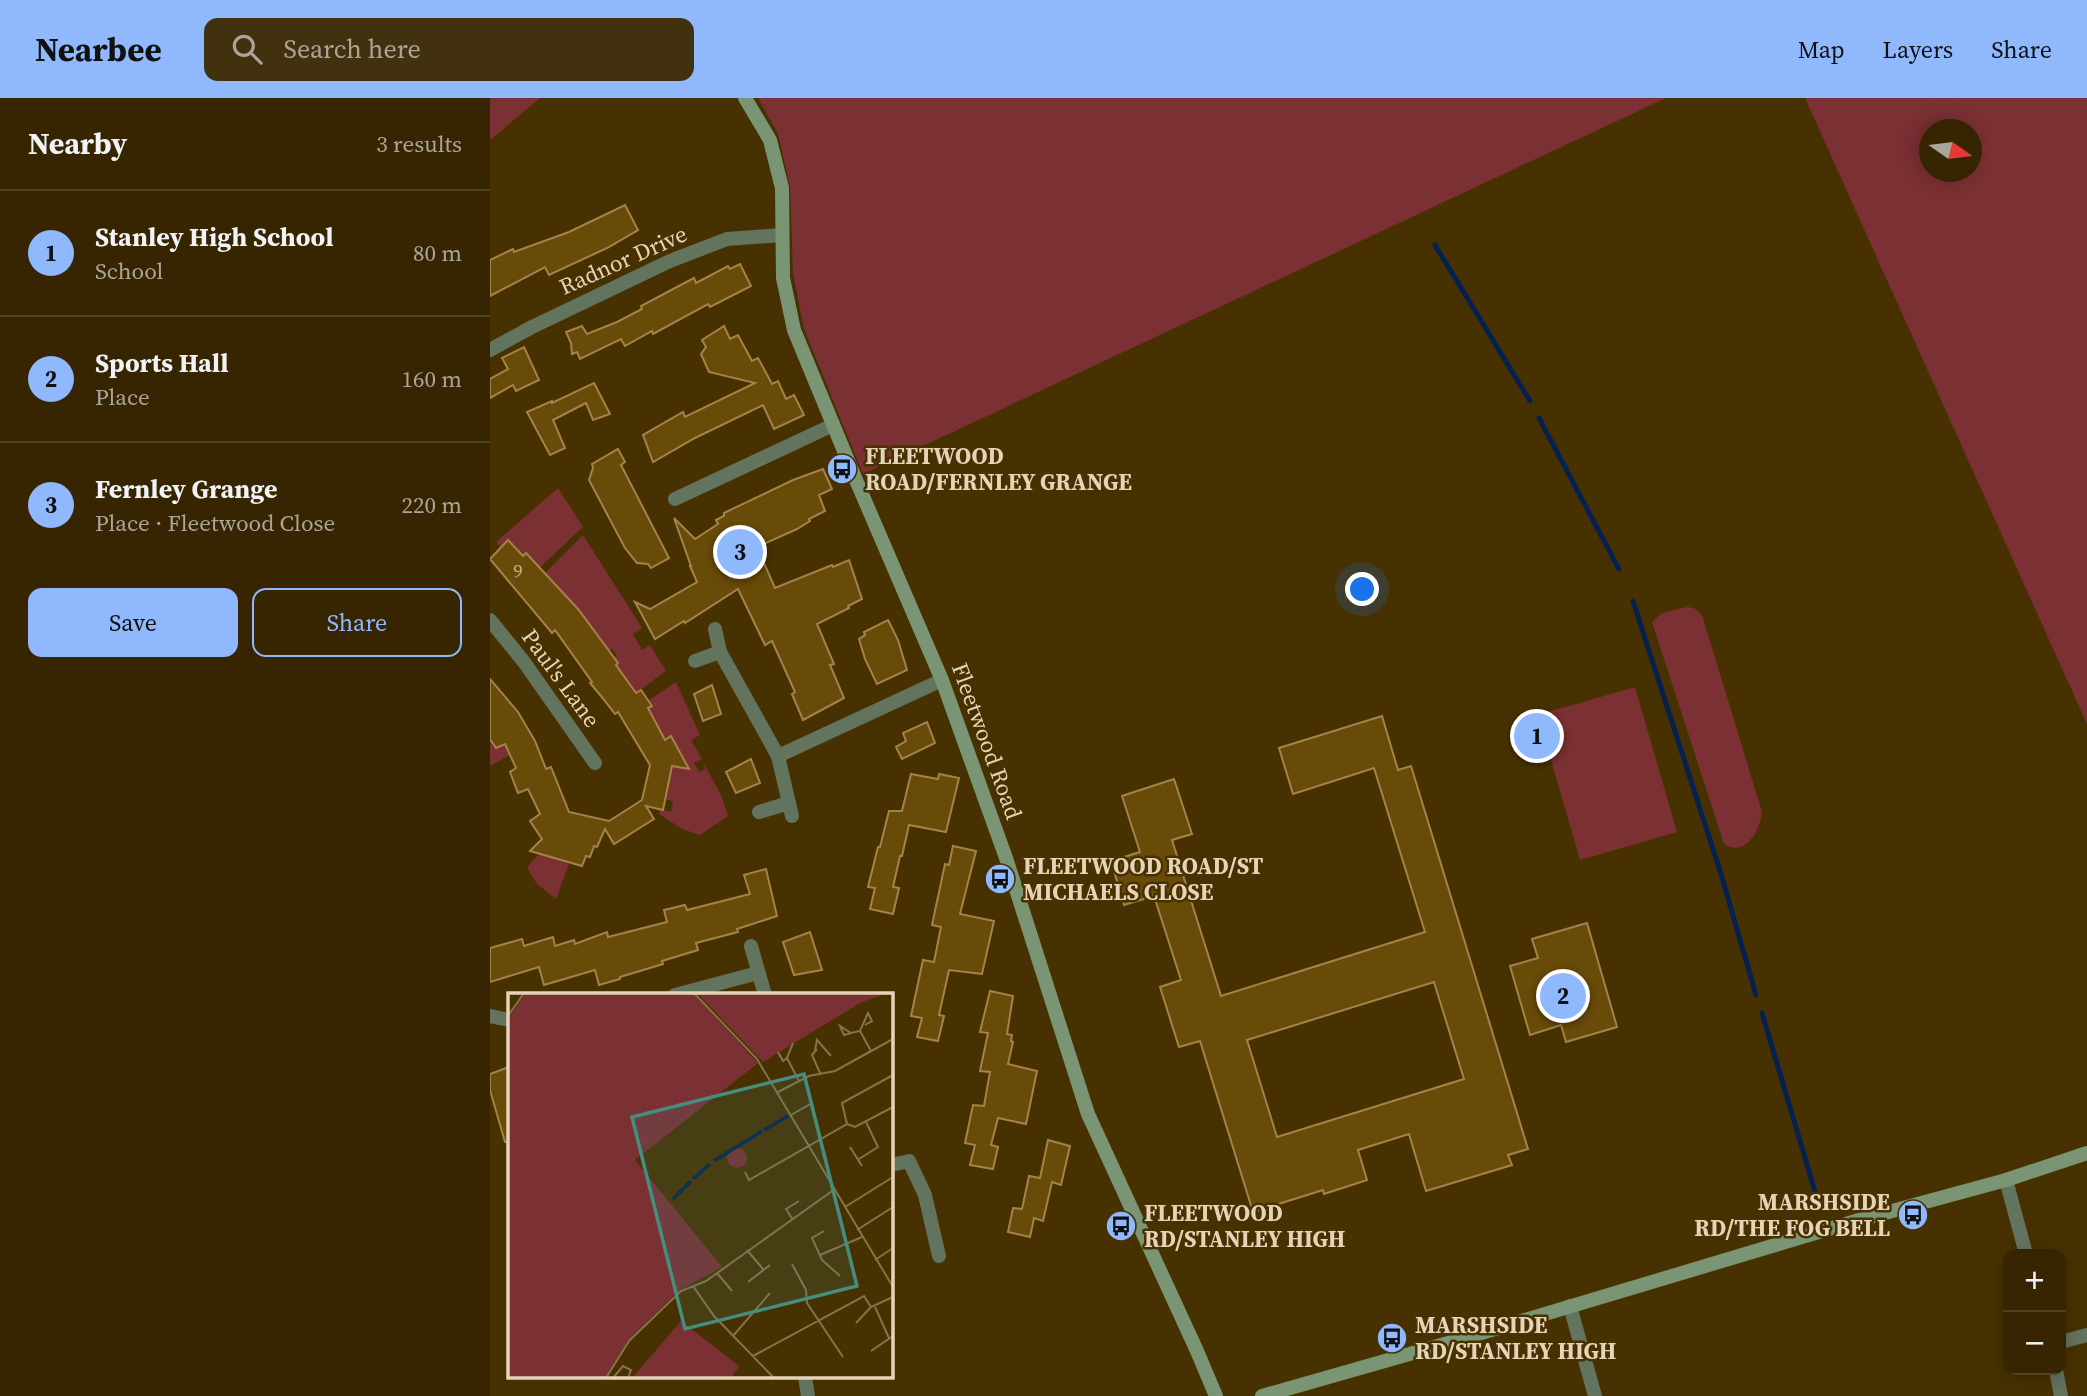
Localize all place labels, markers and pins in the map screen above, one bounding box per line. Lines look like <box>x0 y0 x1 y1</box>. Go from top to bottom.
place label: FLEETWOOD ROAD/FERNLEY GRANGE <box>865 440 1132 498</box>
bus stop icon: FLEETWOOD ROAD/FERNLEY GRANGE <box>825 452 859 486</box>
pin: 3 <box>717 526 763 578</box>
pin: 1 <box>1514 710 1560 762</box>
place label: FLEETWOOD ROAD/ST MICHAELS CLOSE <box>1023 850 1264 908</box>
bus stop icon: FLEETWOOD ROAD/ST MICHAELS CLOSE <box>983 862 1017 896</box>
pin: 2 <box>1540 970 1586 1022</box>
place label: MARSHSIDE RD/THE FOG BELL <box>1694 1186 1890 1244</box>
place label: FLEETWOOD RD/STANLEY HIGH <box>1144 1197 1345 1255</box>
bus stop icon: MARSHSIDE RD/THE FOG BELL <box>1896 1198 1930 1232</box>
bus stop icon: FLEETWOOD RD/STANLEY HIGH <box>1104 1209 1138 1243</box>
place label: MARSHSIDE RD/STANLEY HIGH <box>1415 1309 1616 1367</box>
bus stop icon: MARSHSIDE RD/STANLEY HIGH <box>1375 1321 1409 1355</box>

